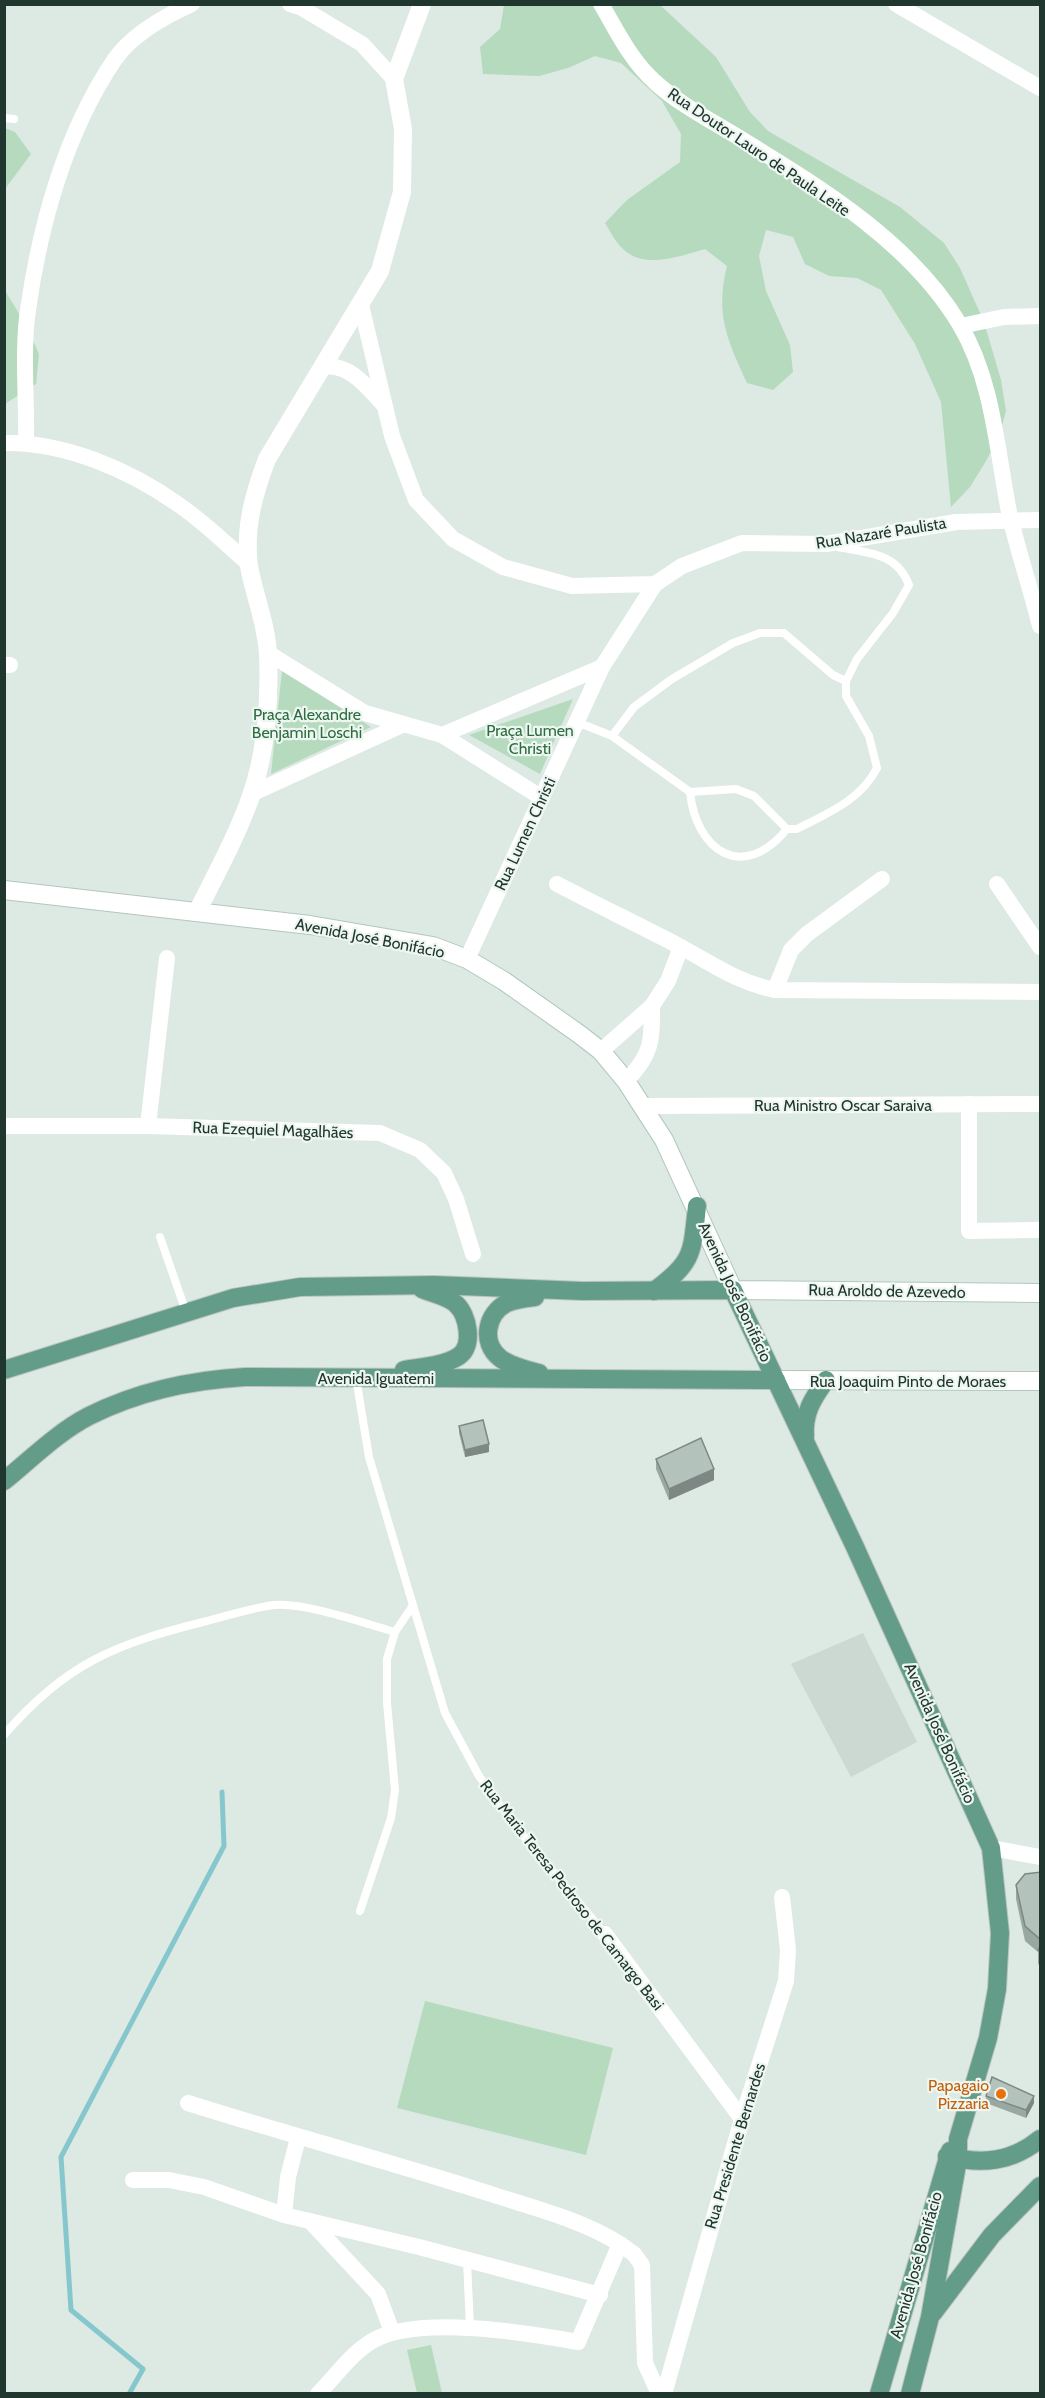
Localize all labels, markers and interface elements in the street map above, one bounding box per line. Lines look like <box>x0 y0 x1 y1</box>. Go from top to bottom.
street label: Rua Doutor Lauro de Paula Leite <box>664 84 854 220</box>
street label: Rua Nazaré Paulista <box>815 513 948 553</box>
park label: Praça Alexandre Benjamin Loschi <box>252 705 362 742</box>
park label: Praça Lumen Christi <box>486 721 574 758</box>
street label: Rua Lumen Christi <box>490 774 560 894</box>
street label: Avenida José Bonifácio <box>294 914 447 962</box>
street label: Rua Ministro Oscar Saraiva <box>754 1096 932 1115</box>
street label: Rua Ezequiel Magalhães <box>192 1118 354 1142</box>
street label: Avenida José Bonifácio <box>694 1219 776 1365</box>
street label: Rua Aroldo de Azevedo <box>808 1280 966 1302</box>
street label: Avenida Iguatemi <box>318 1369 434 1388</box>
street label: Rua Joaquim Pinto de Moraes <box>810 1372 1007 1391</box>
street label: Avenida José Bonifácio <box>900 1660 980 1806</box>
street label: Rua Maria Teresa Pedroso de Camargo Basi <box>476 1776 668 2014</box>
street label: Rua Presidente Bernardes <box>701 2061 769 2231</box>
place label: Papagaio Pizzaria <box>928 2076 989 2113</box>
marker: Papagaio Pizzaria <box>994 2087 1008 2101</box>
street label: Avenida José Bonifácio <box>886 2189 946 2341</box>

